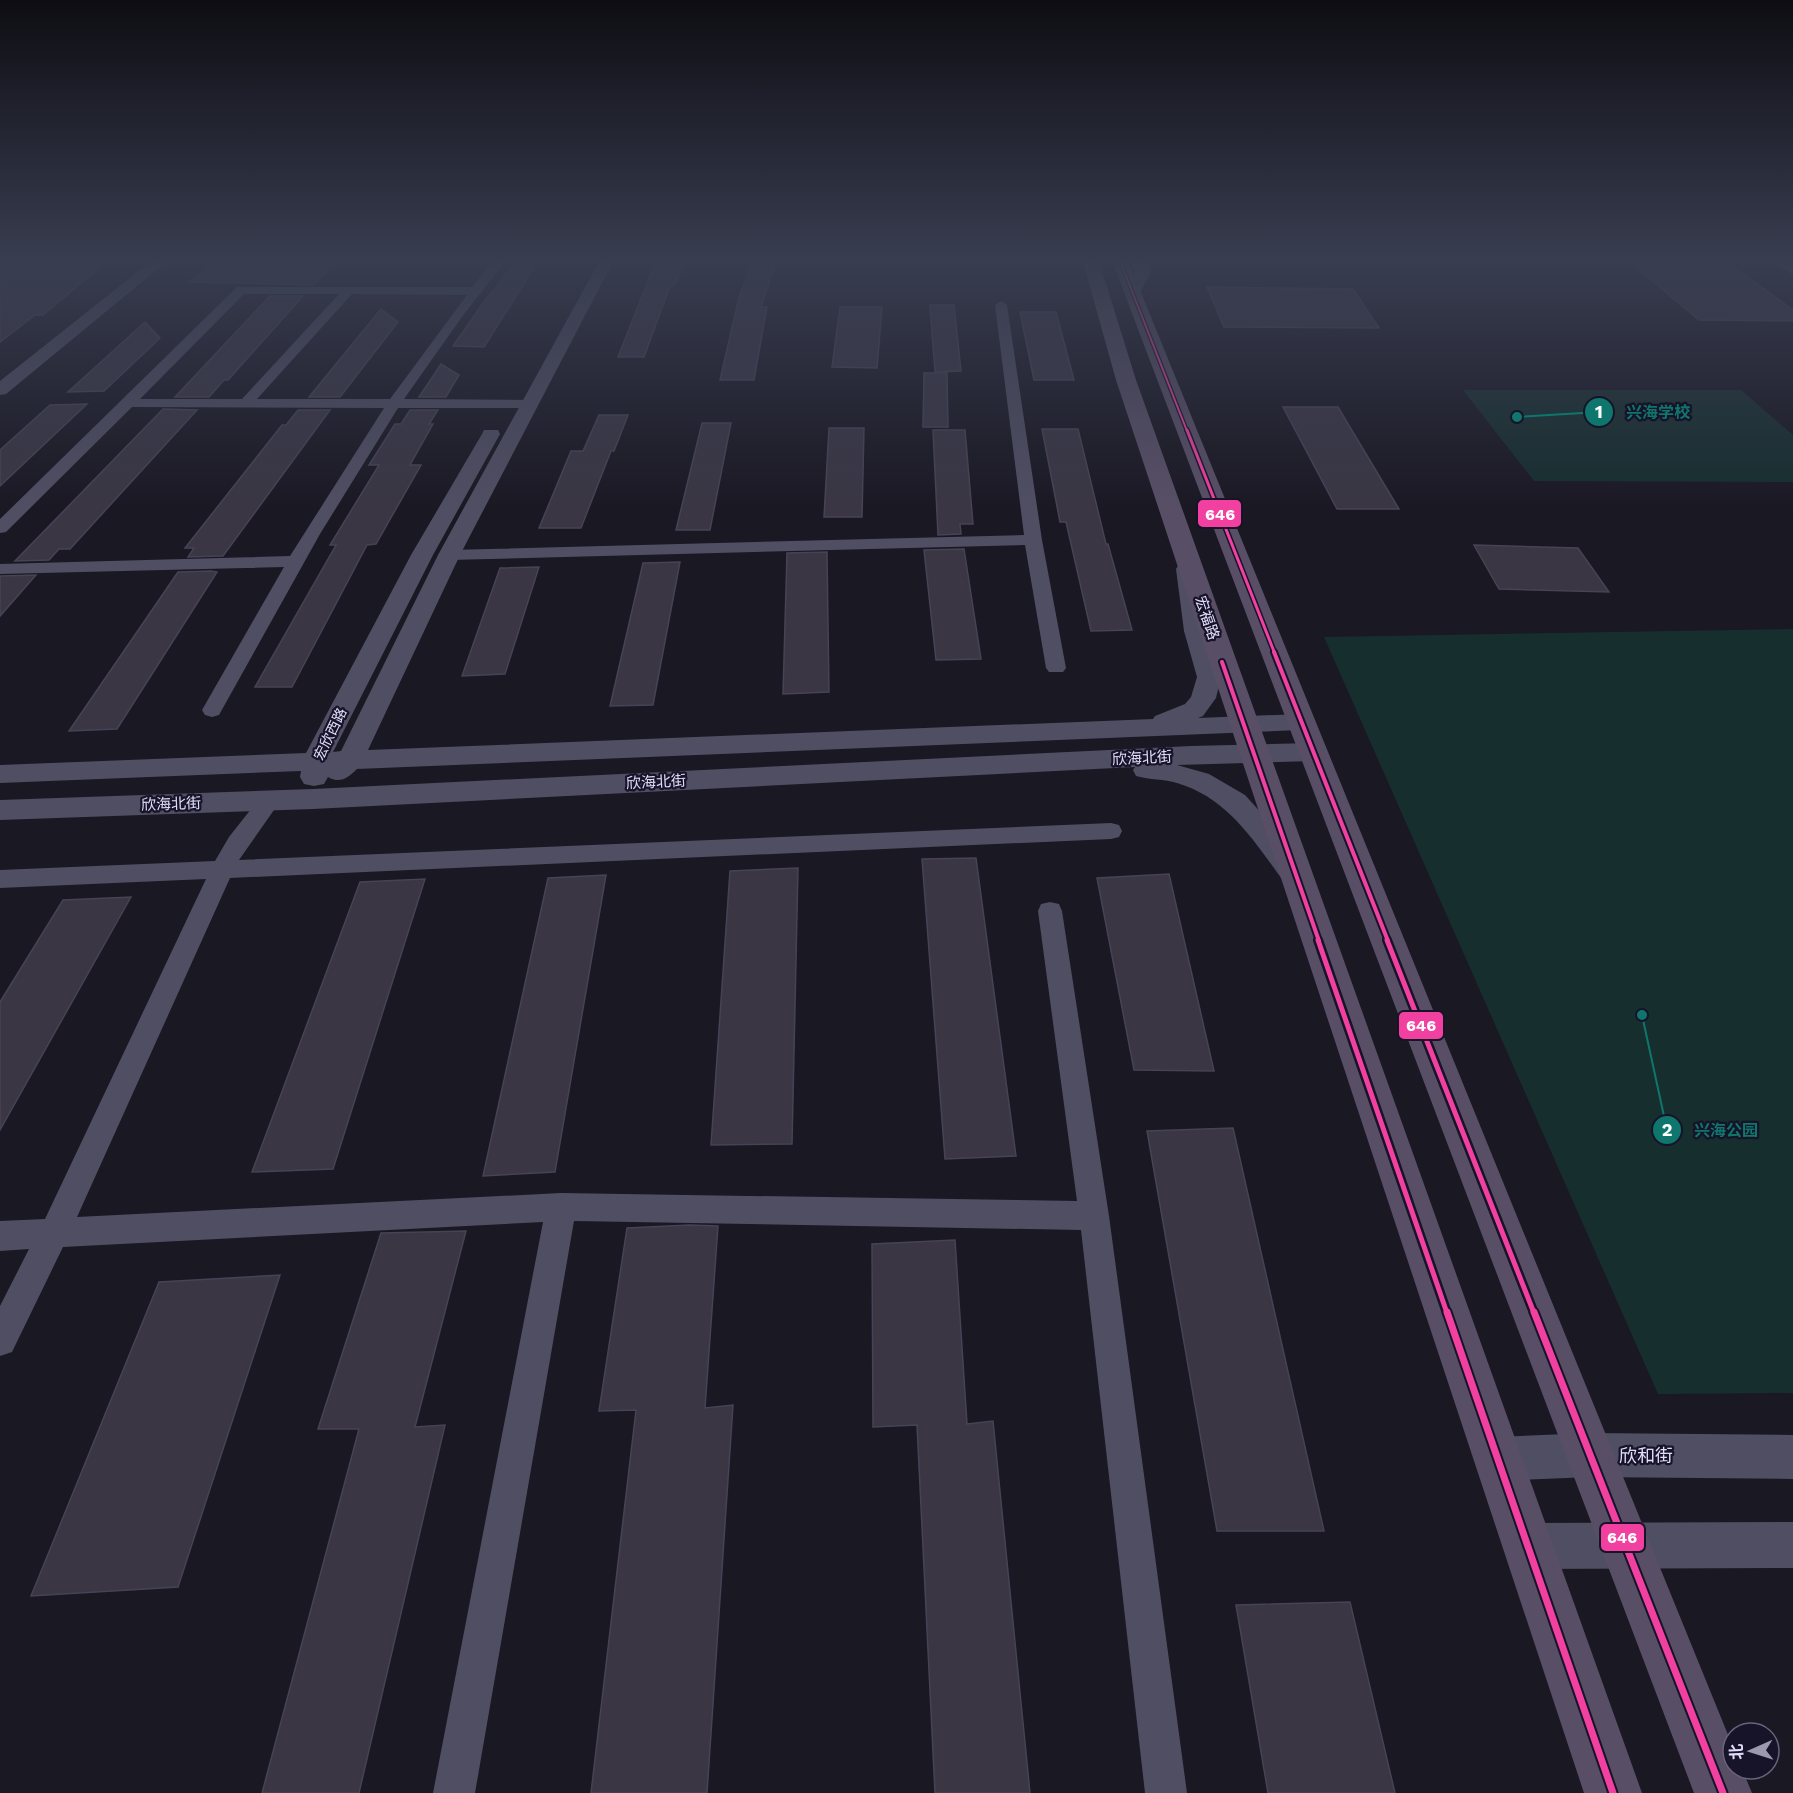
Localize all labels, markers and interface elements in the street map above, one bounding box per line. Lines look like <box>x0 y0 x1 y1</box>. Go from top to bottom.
callout: 兴海学校 <box>1584 395 1702 429</box>
text: 1 <box>1595 401 1603 422</box>
text: 兴海学校 <box>1626 403 1691 422</box>
line badge: 646 <box>1197 499 1242 528</box>
text: 646 <box>1205 505 1235 524</box>
street label: 宏福路 <box>1191 594 1223 642</box>
street label: 宏欣西路 <box>311 705 349 763</box>
street label: 欣海北街 <box>1112 747 1172 769</box>
street label: 欣海北街 <box>626 771 686 793</box>
street label: 欣海北街 <box>141 794 201 814</box>
line badge: 646 <box>1398 1011 1444 1040</box>
text: 646 <box>1406 1016 1436 1035</box>
callout: 兴海公园 <box>1652 1113 1770 1147</box>
text: 2 <box>1662 1119 1672 1140</box>
text: 兴海公园 <box>1694 1121 1758 1140</box>
street label: 欣和街 <box>1619 1445 1673 1466</box>
line badge: 646 <box>1600 1523 1645 1552</box>
text: 646 <box>1607 1528 1637 1547</box>
north arrow <box>1721 1721 1781 1781</box>
text: 北 <box>1727 1743 1746 1760</box>

